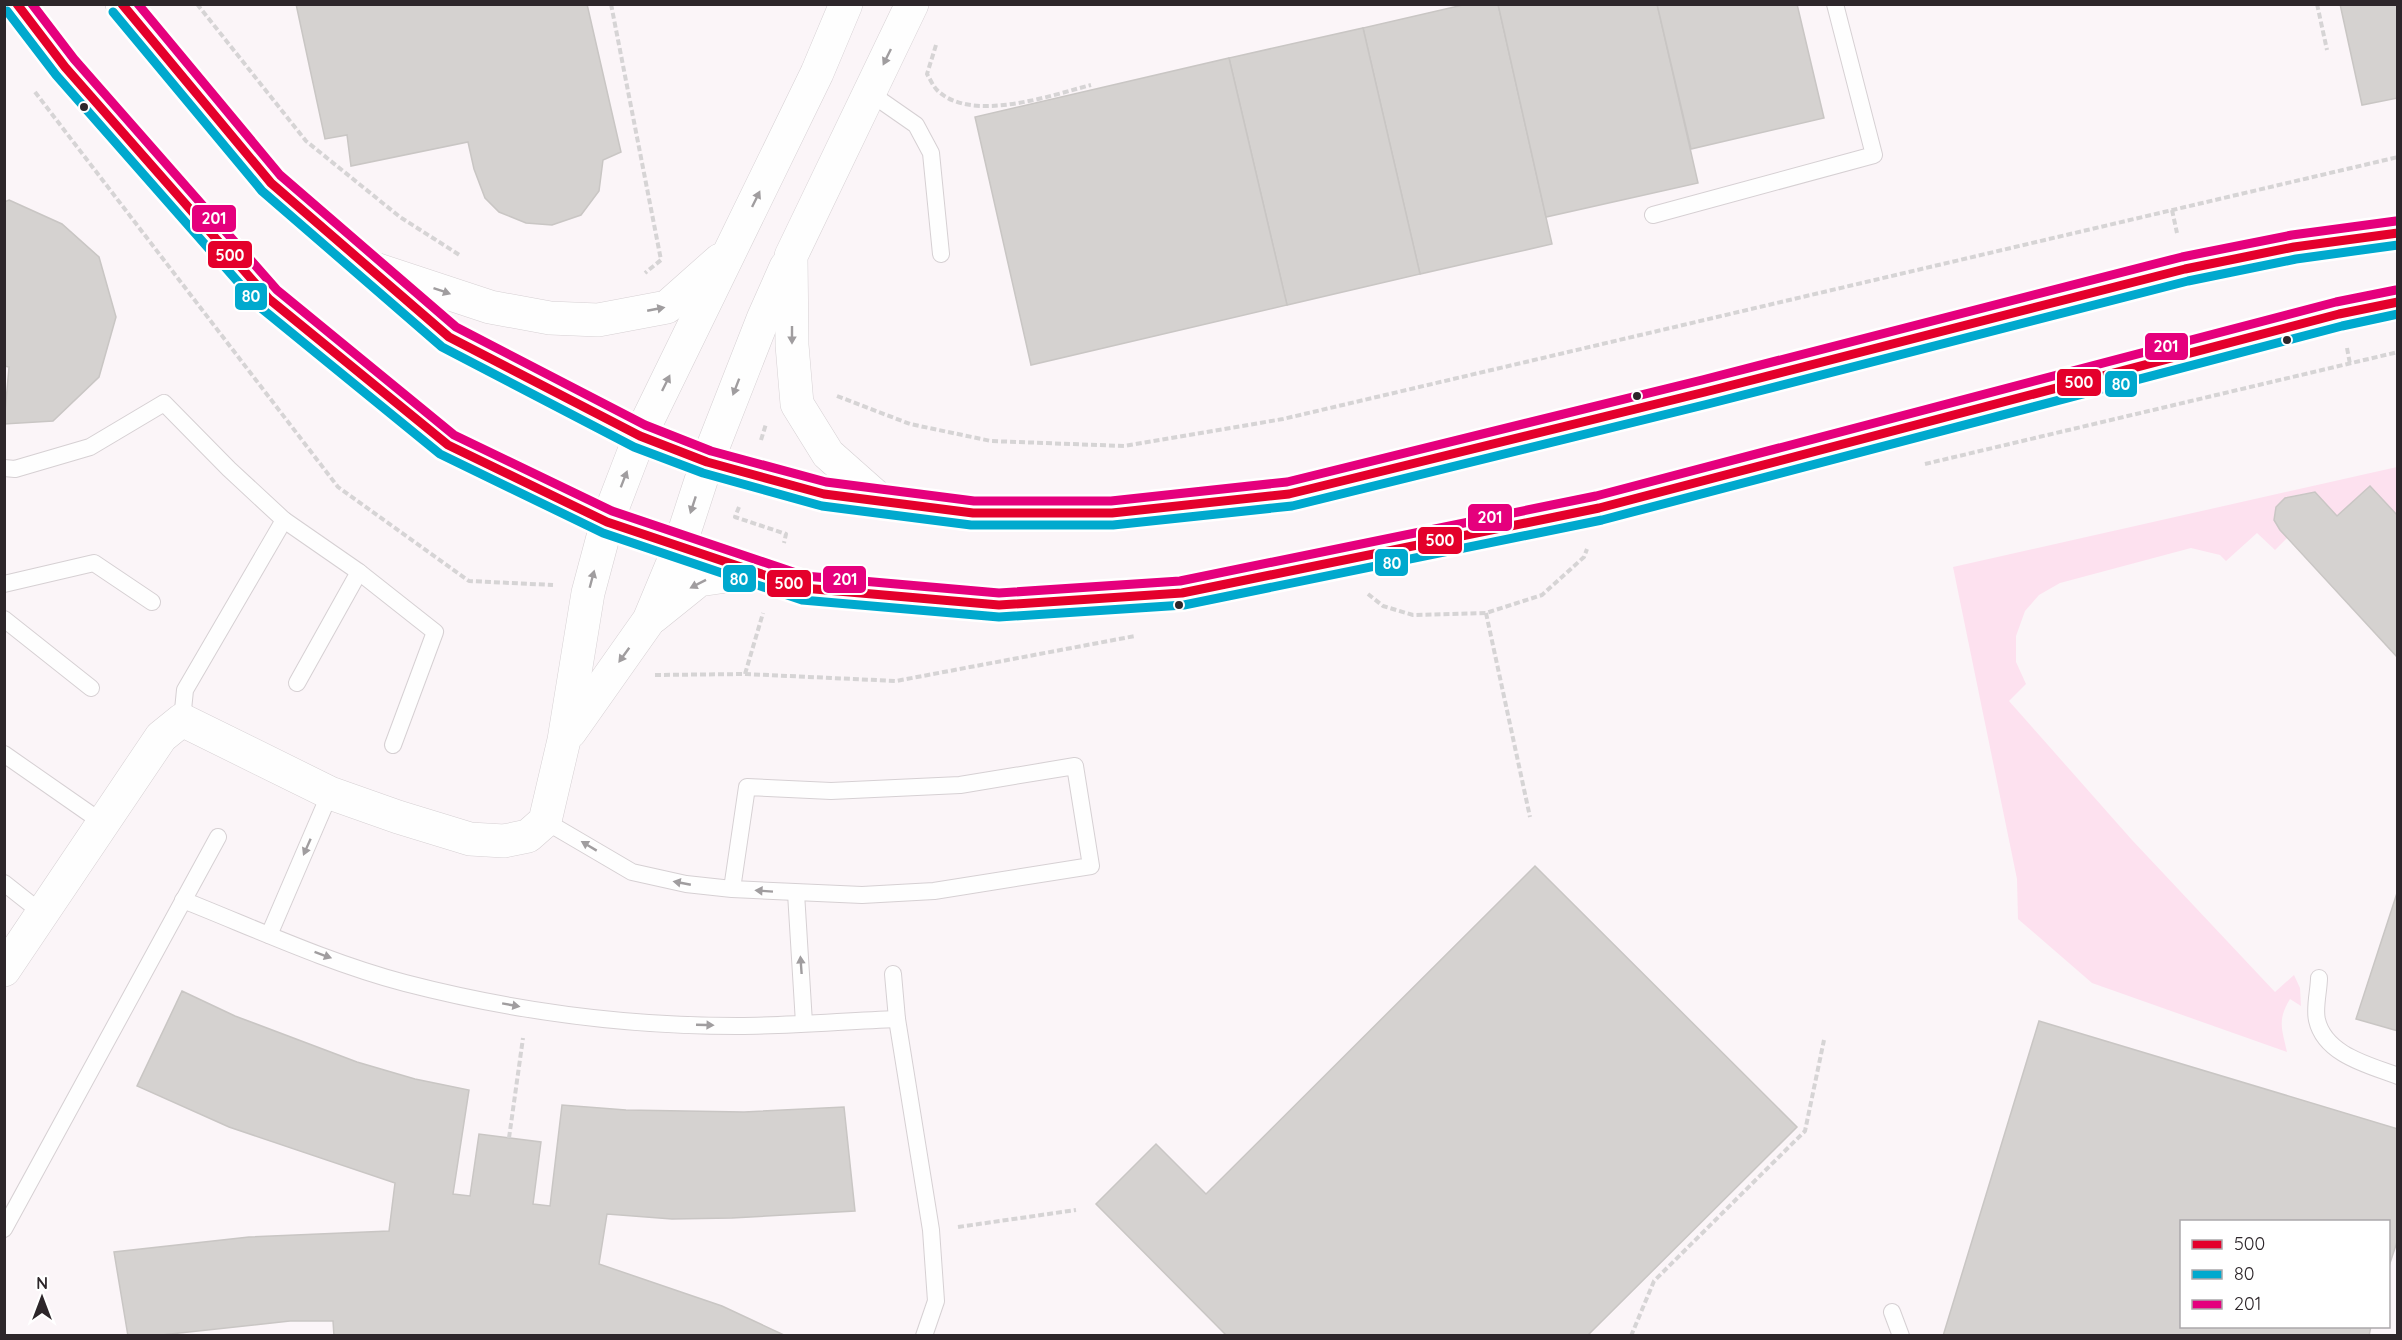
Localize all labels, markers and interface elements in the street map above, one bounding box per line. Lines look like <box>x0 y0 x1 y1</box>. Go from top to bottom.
one-way arrow <box>882 49 891 66</box>
unlabelled marker <box>78 101 90 113</box>
one-way arrow <box>751 190 760 207</box>
line badge: 201 <box>191 204 237 233</box>
text: 201 <box>201 208 227 228</box>
line badge: 500 <box>207 240 253 269</box>
text: 500 <box>216 245 245 265</box>
line badge: 80 <box>234 282 268 311</box>
text: 80 <box>242 286 260 306</box>
one-way arrow <box>433 287 451 296</box>
one-way arrow <box>647 304 666 313</box>
one-way arrow <box>787 326 797 345</box>
line badge: 201 <box>2144 332 2189 361</box>
unlabelled marker <box>2281 334 2293 346</box>
text: 201 <box>2153 336 2179 356</box>
line badge: 500 <box>2056 368 2102 397</box>
line badge: 80 <box>2104 370 2138 398</box>
text: 500 <box>2065 372 2094 392</box>
text: 80 <box>2112 374 2130 394</box>
one-way arrow <box>662 375 671 392</box>
one-way arrow <box>731 378 741 396</box>
unlabelled marker <box>1631 390 1643 402</box>
one-way arrow <box>619 470 629 488</box>
one-way arrow <box>688 496 698 514</box>
line badge: 201 <box>1467 503 1513 532</box>
text: 201 <box>1477 507 1503 527</box>
line badge: 500 <box>1417 526 1463 555</box>
text: 500 <box>1426 530 1455 550</box>
line badge: 80 <box>1374 548 1409 577</box>
text: 80 <box>1383 553 1401 573</box>
line badge: 80 <box>722 564 757 593</box>
line badge: 201 <box>822 565 867 594</box>
text: 80 <box>730 569 748 589</box>
line badge: 500 <box>766 569 812 598</box>
text: 201 <box>832 569 858 589</box>
one-way arrow <box>587 570 597 589</box>
text: 500 <box>775 573 804 593</box>
one-way arrow <box>689 578 707 588</box>
unlabelled marker <box>1173 599 1185 611</box>
one-way arrow <box>618 647 630 662</box>
one-way arrow <box>302 838 311 855</box>
one-way arrow <box>581 841 597 852</box>
one-way arrow <box>672 878 691 887</box>
one-way arrow <box>755 886 774 896</box>
one-way arrow <box>315 950 333 960</box>
one-way arrow <box>796 955 805 974</box>
one-way arrow <box>502 1001 521 1010</box>
one-way arrow <box>696 1020 715 1029</box>
legend <box>2180 1220 2390 1328</box>
text: 500 <box>2234 1232 2265 1255</box>
text: 80 <box>2234 1262 2254 1285</box>
north arrow <box>12 1268 72 1328</box>
text: N <box>36 1273 48 1293</box>
text: 201 <box>2234 1292 2261 1315</box>

